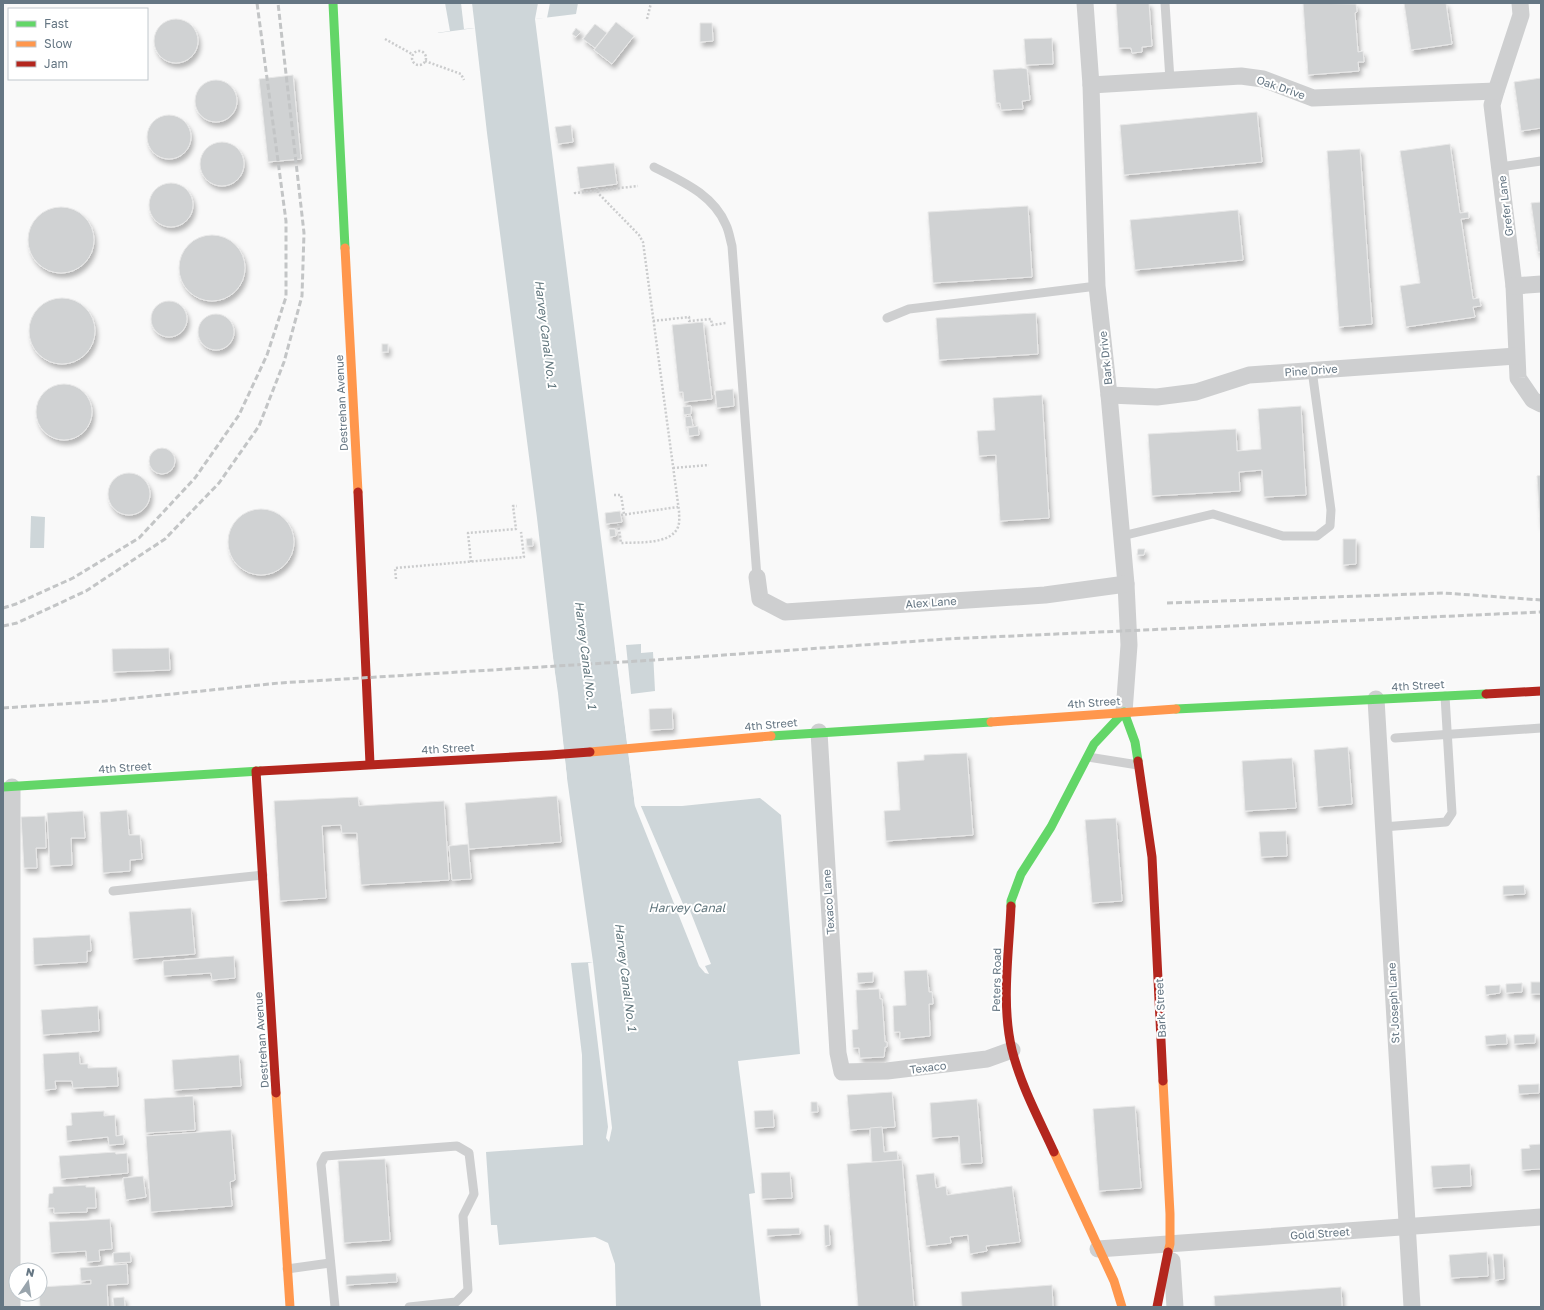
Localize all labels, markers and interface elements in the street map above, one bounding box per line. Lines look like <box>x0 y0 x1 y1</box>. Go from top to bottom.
legend <box>8 8 148 80</box>
text: Fast <box>44 16 69 31</box>
text: Slow <box>44 36 72 51</box>
text: Jam <box>44 56 68 71</box>
street label: Oak Drive <box>1255 73 1307 101</box>
street label: Grefer Lane <box>1495 175 1515 237</box>
water label: Harvey Canal No. 1 <box>532 279 560 389</box>
street label: Bark Drive <box>1096 330 1114 386</box>
street label: Destrehan Avenue <box>332 355 350 451</box>
street label: Pine Drive <box>1284 362 1338 378</box>
street label: Alex Lane <box>905 594 957 610</box>
water label: Harvey Canal No. 1 <box>572 600 600 710</box>
street label: 4th Street <box>1391 677 1445 693</box>
street label: 4th Street <box>1067 694 1121 710</box>
street label: 4th Street <box>744 715 798 733</box>
street label: 4th Street <box>421 740 475 756</box>
street label: 4th Street <box>98 759 152 775</box>
street label: Texaco Lane <box>819 869 837 935</box>
water label: Harvey Canal <box>649 900 727 915</box>
water label: Harvey Canal No. 1 <box>612 922 640 1032</box>
street label: Peters Road <box>989 948 1003 1012</box>
street label: St Joseph Lane <box>1384 962 1402 1044</box>
street label: Bark Street <box>1152 978 1168 1038</box>
street label: Destrehan Avenue <box>251 992 271 1088</box>
street label: Texaco <box>909 1058 947 1076</box>
street label: Gold Street <box>1290 1224 1350 1242</box>
north arrow <box>8 1262 48 1302</box>
text: N <box>25 1264 36 1279</box>

